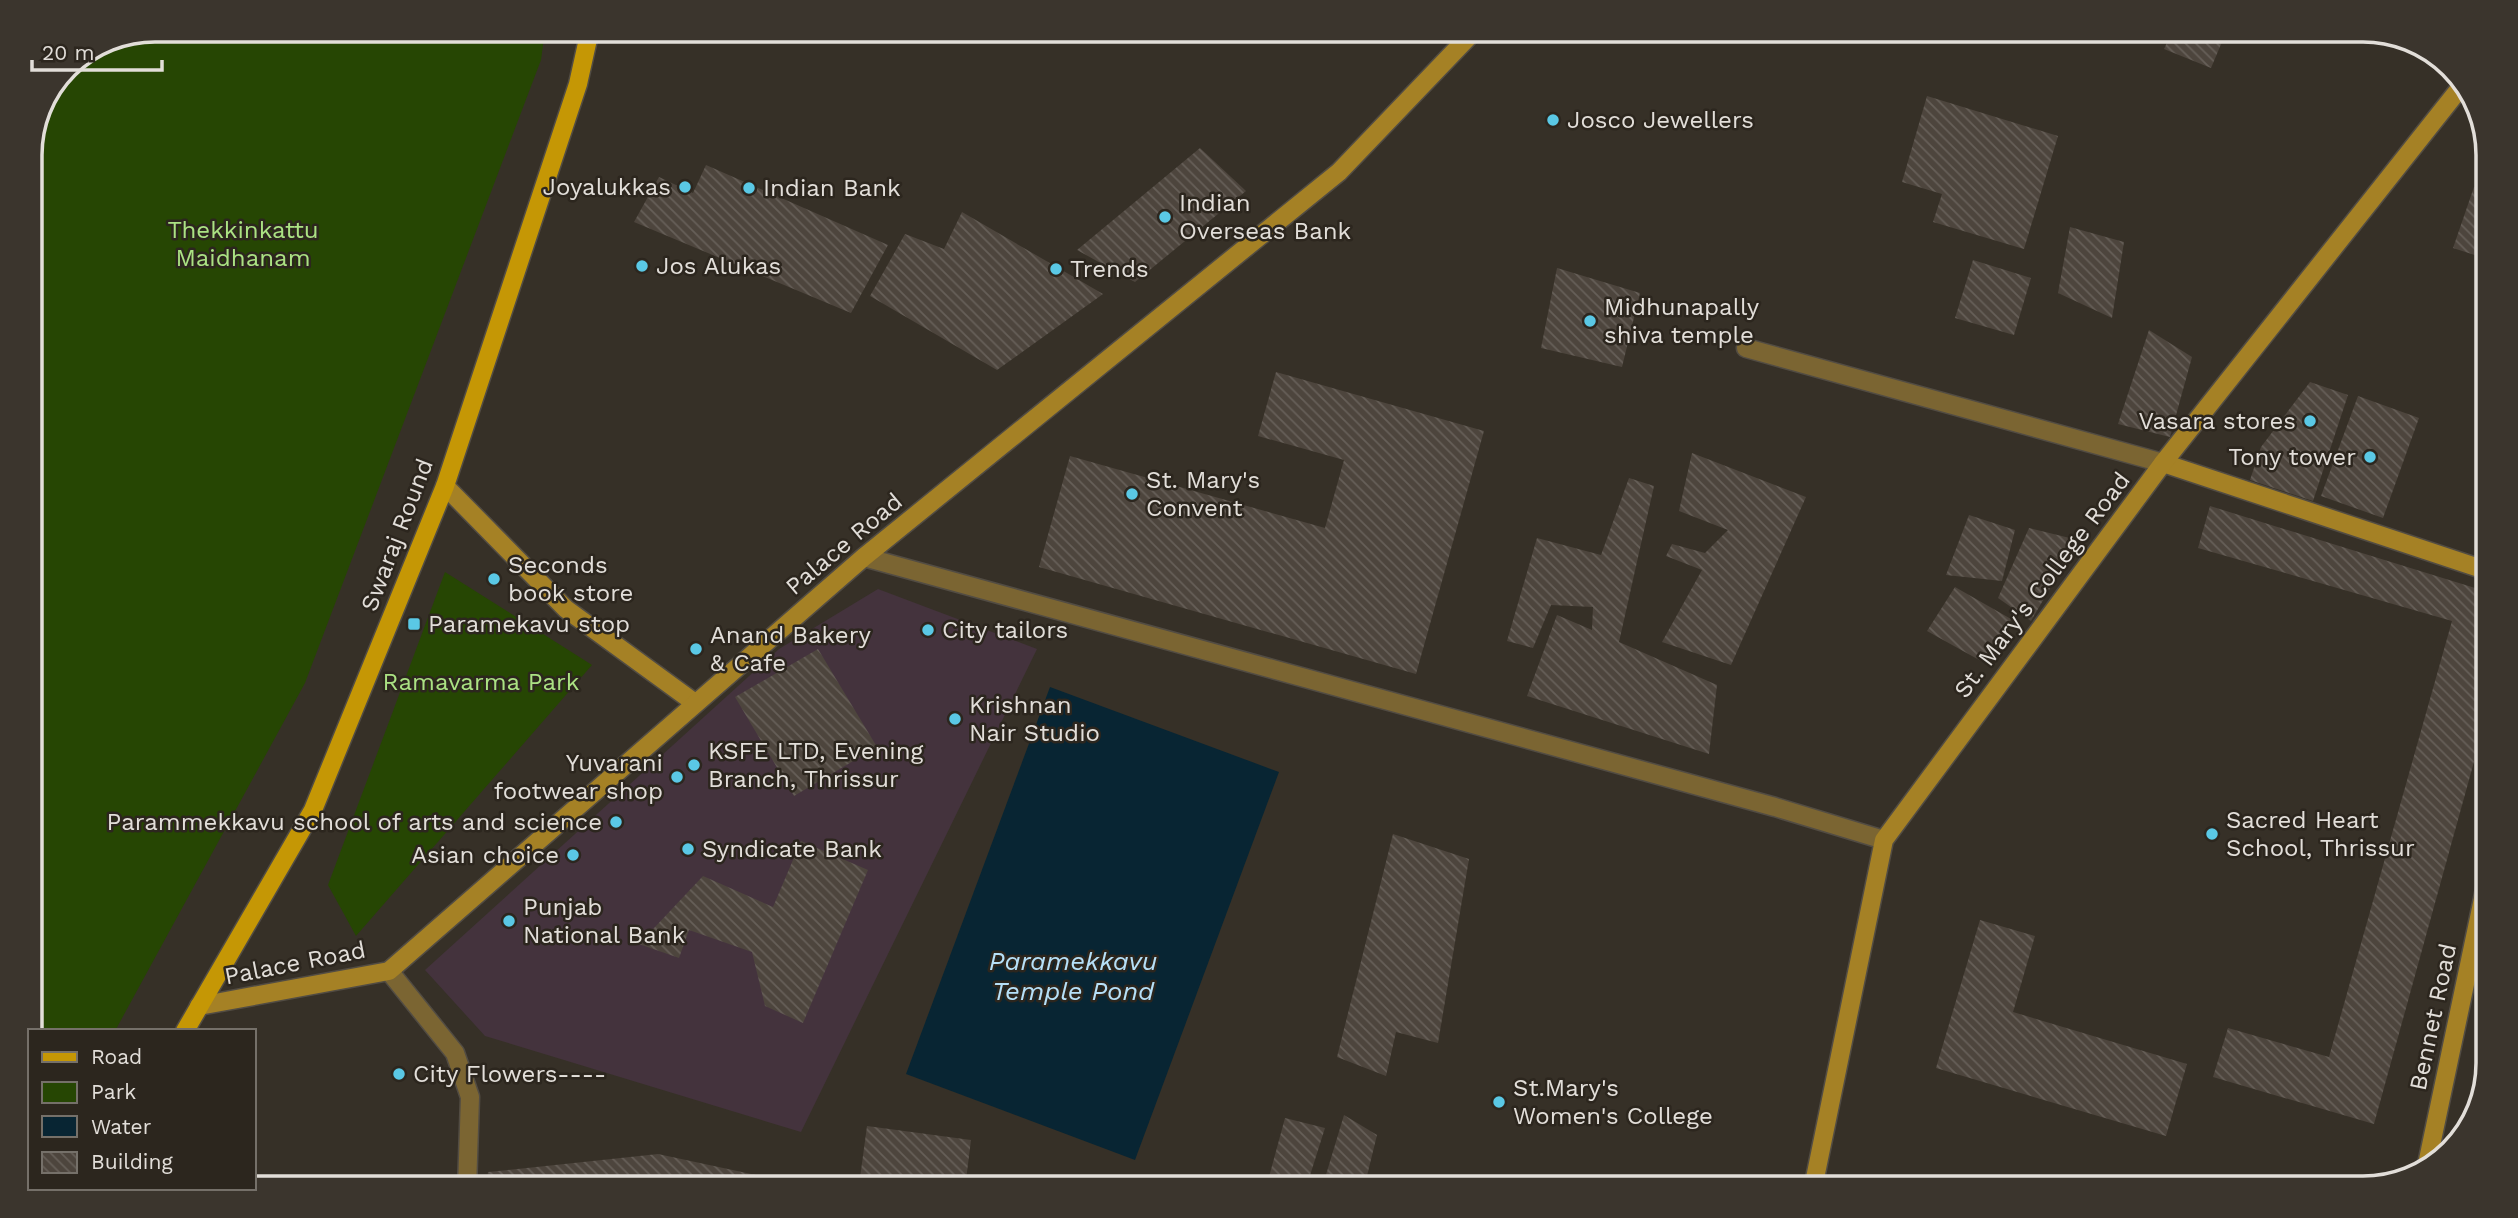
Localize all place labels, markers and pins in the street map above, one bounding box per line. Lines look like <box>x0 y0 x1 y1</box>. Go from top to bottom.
place label: Josco Jewellers <box>1567 106 1754 134</box>
marker: Josco Jewellers <box>1545 112 1561 128</box>
place label: Joyalukkas <box>543 173 671 201</box>
place label: Indian Bank <box>763 174 901 202</box>
marker: Joyalukkas <box>677 179 693 195</box>
marker: Indian Bank <box>741 180 757 196</box>
place label: Indian Overseas Bank <box>1179 189 1352 245</box>
marker: Indian Overseas Bank <box>1157 209 1173 225</box>
place label: Jos Alukas <box>656 252 781 280</box>
place label: Trends <box>1070 255 1149 283</box>
marker: Jos Alukas <box>634 258 650 274</box>
marker: Trends <box>1048 261 1064 277</box>
place label: Midhunapally shiva temple <box>1604 293 1760 349</box>
marker: Midhunapally shiva temple <box>1582 313 1598 329</box>
place label: Vasara stores <box>2138 407 2296 435</box>
marker: Vasara stores <box>2302 413 2318 429</box>
place label: Tony tower <box>2228 443 2356 471</box>
marker: Tony tower <box>2362 449 2378 465</box>
place label: St. Mary's Convent <box>1146 466 1260 522</box>
marker: St. Mary's Convent <box>1124 486 1140 502</box>
place label: Seconds book store <box>508 551 633 607</box>
marker: Seconds book store <box>486 571 502 587</box>
place label: Paramekavu stop <box>428 610 630 638</box>
marker: Paramekavu stop <box>406 616 422 632</box>
place label: City tailors <box>942 616 1068 644</box>
place label: Anand Bakery & Cafe <box>710 621 871 677</box>
marker: City tailors <box>920 622 936 638</box>
marker: Anand Bakery & Cafe <box>688 641 704 657</box>
place label: Krishnan Nair Studio <box>969 691 1100 747</box>
marker: Krishnan Nair Studio <box>947 711 963 727</box>
place label: KSFE LTD, Evening Branch, Thrissur <box>708 737 924 793</box>
place label: Yuvarani footwear shop <box>494 749 663 805</box>
marker: KSFE LTD, Evening Branch, Thrissur <box>686 757 702 773</box>
marker: Yuvarani footwear shop <box>669 769 685 785</box>
place label: Sacred Heart School, Thrissur <box>2226 806 2415 862</box>
place label: Parammekkavu school of arts and science <box>107 808 602 836</box>
marker: Parammekkavu school of arts and science <box>608 814 624 830</box>
marker: Sacred Heart School, Thrissur <box>2204 826 2220 842</box>
place label: Syndicate Bank <box>702 835 882 863</box>
place label: Asian choice <box>411 841 559 869</box>
marker: Syndicate Bank <box>680 841 696 857</box>
marker: Asian choice <box>565 847 581 863</box>
place label: Punjab National Bank <box>523 893 686 949</box>
marker: Punjab National Bank <box>501 913 517 929</box>
place label: City Flowers---- <box>413 1060 606 1088</box>
marker: City Flowers---- <box>391 1066 407 1082</box>
place label: St.Mary's Women's College <box>1513 1074 1713 1130</box>
marker: St.Mary's Women's College <box>1491 1094 1507 1110</box>

